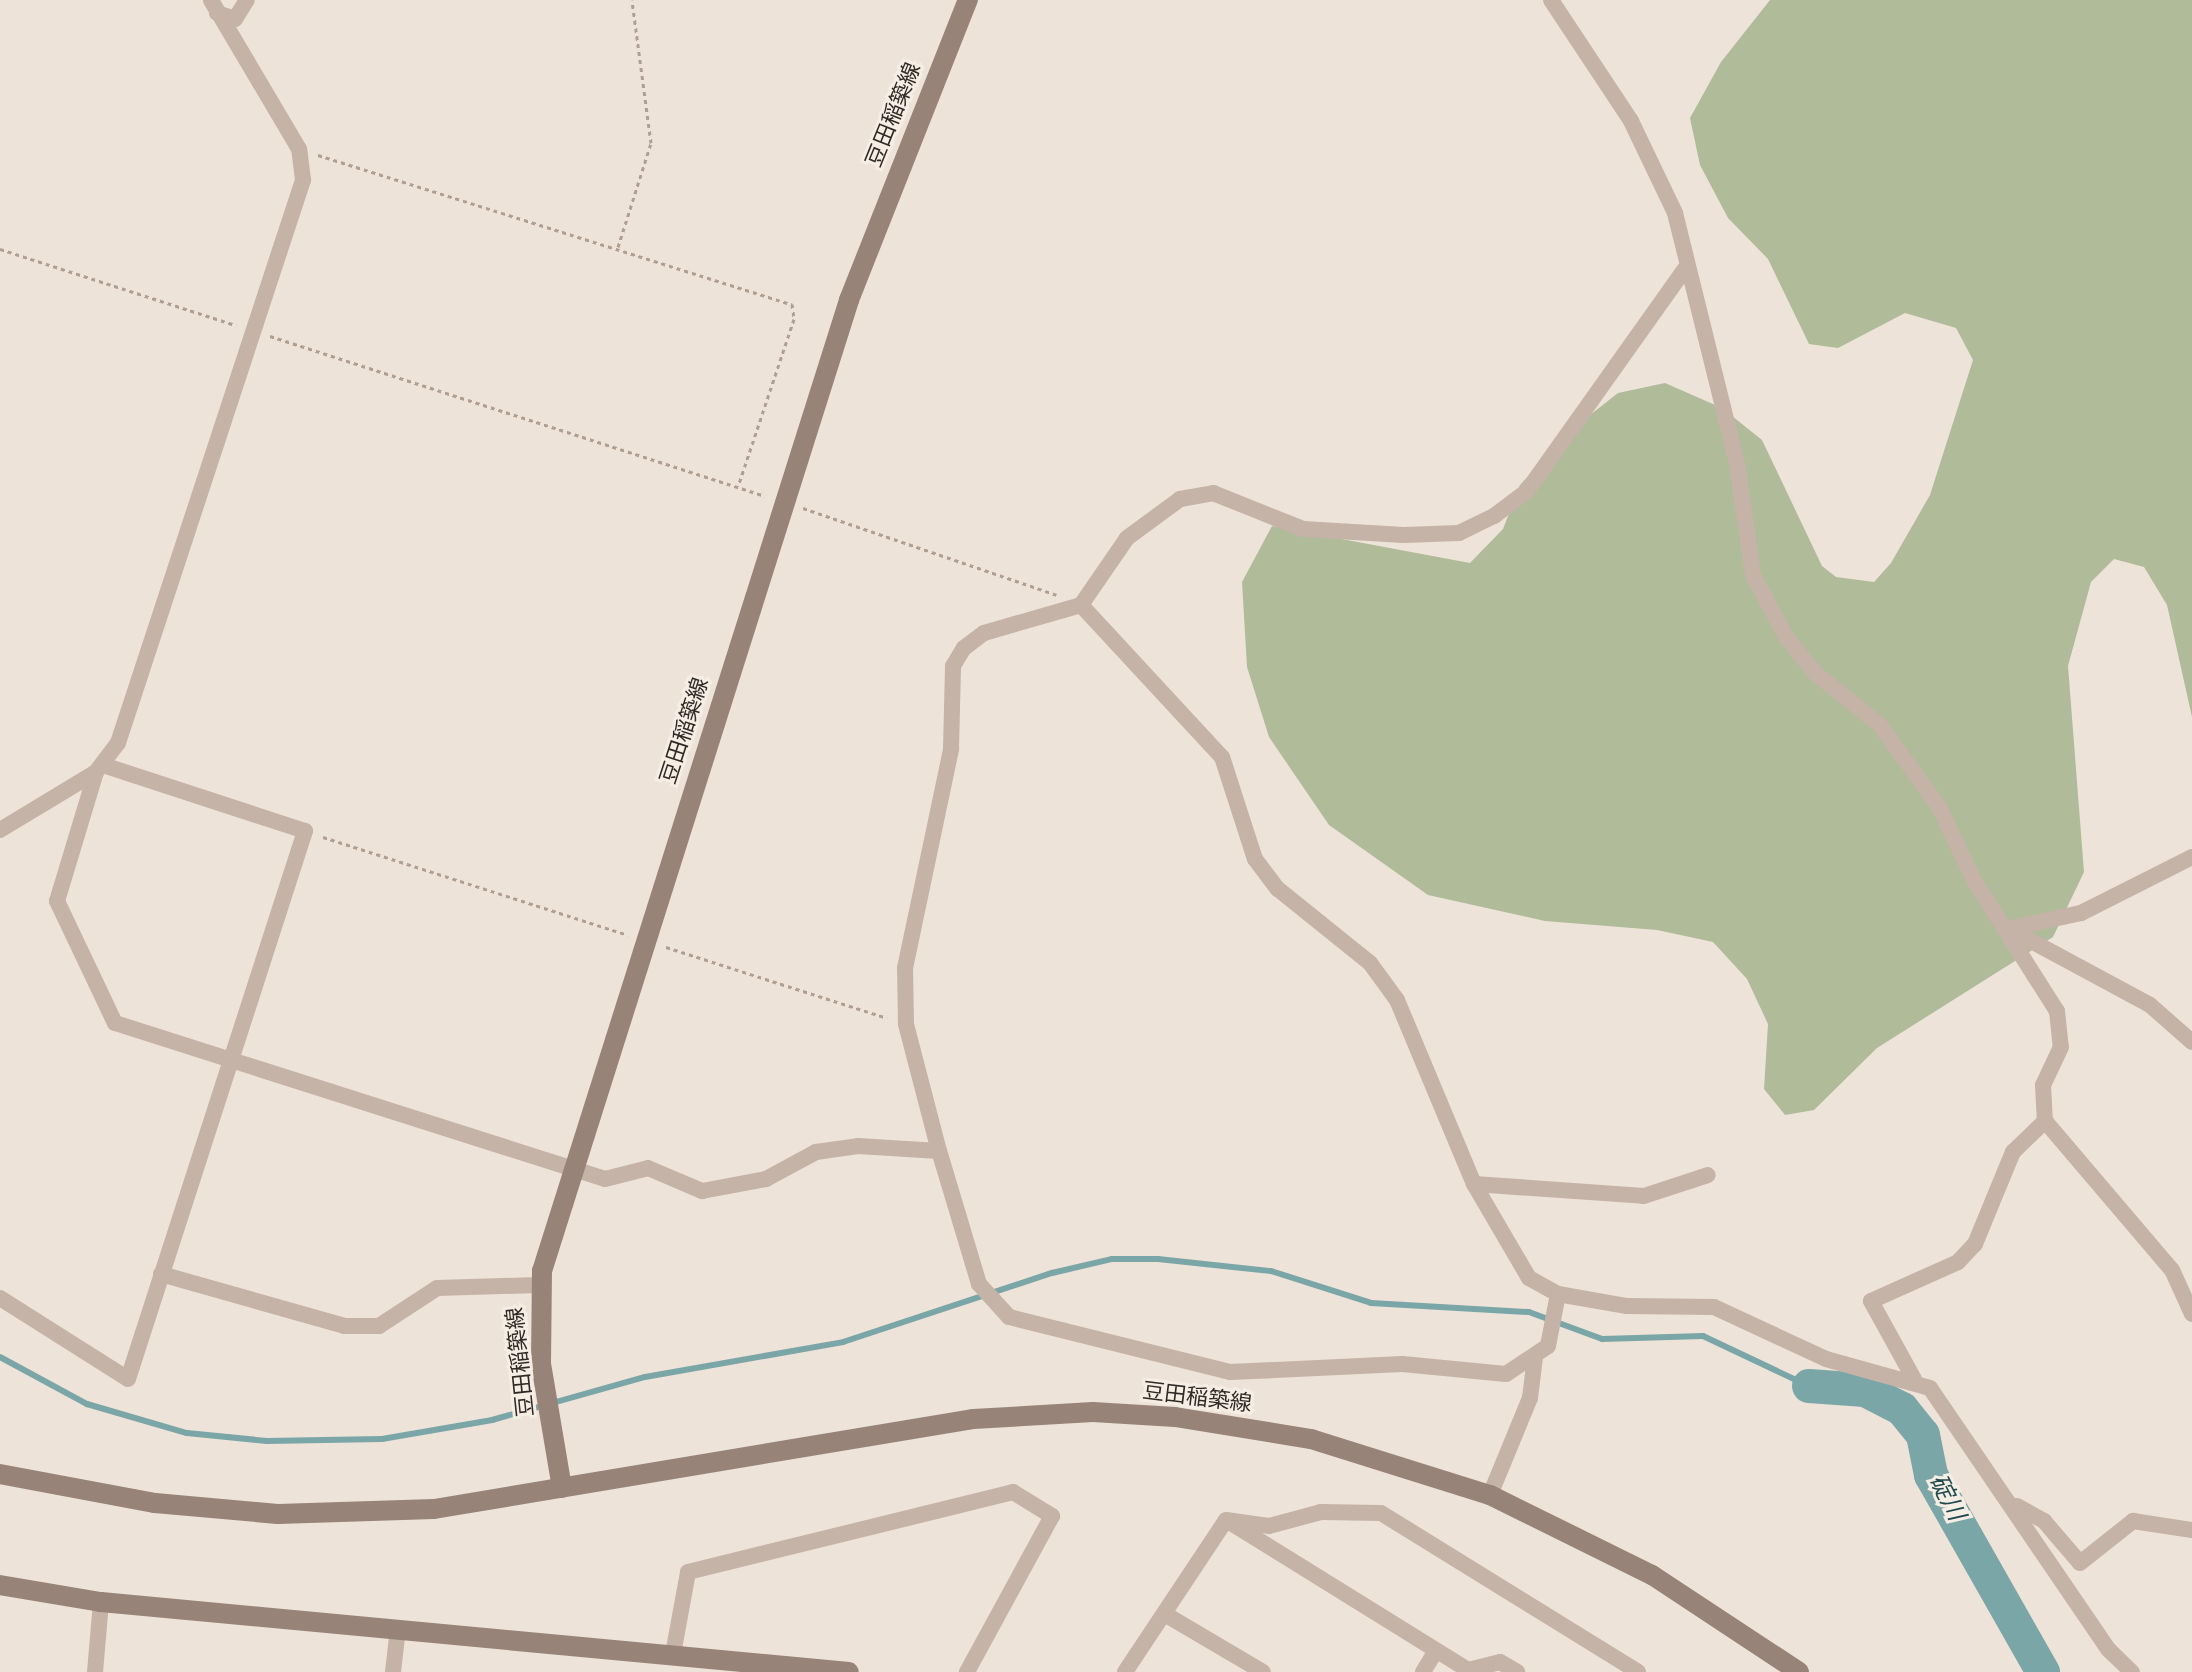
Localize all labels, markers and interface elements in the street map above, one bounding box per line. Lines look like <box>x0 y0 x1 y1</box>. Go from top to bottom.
street label: 豆田稲築線 <box>861 59 927 171</box>
street label: 豆田稲築線 <box>655 675 715 787</box>
street label: 豆田稲築線 <box>502 1306 540 1418</box>
street label: 豆田稲築線 <box>1141 1378 1253 1418</box>
water label: 碇川 <box>1922 1470 1970 1526</box>

